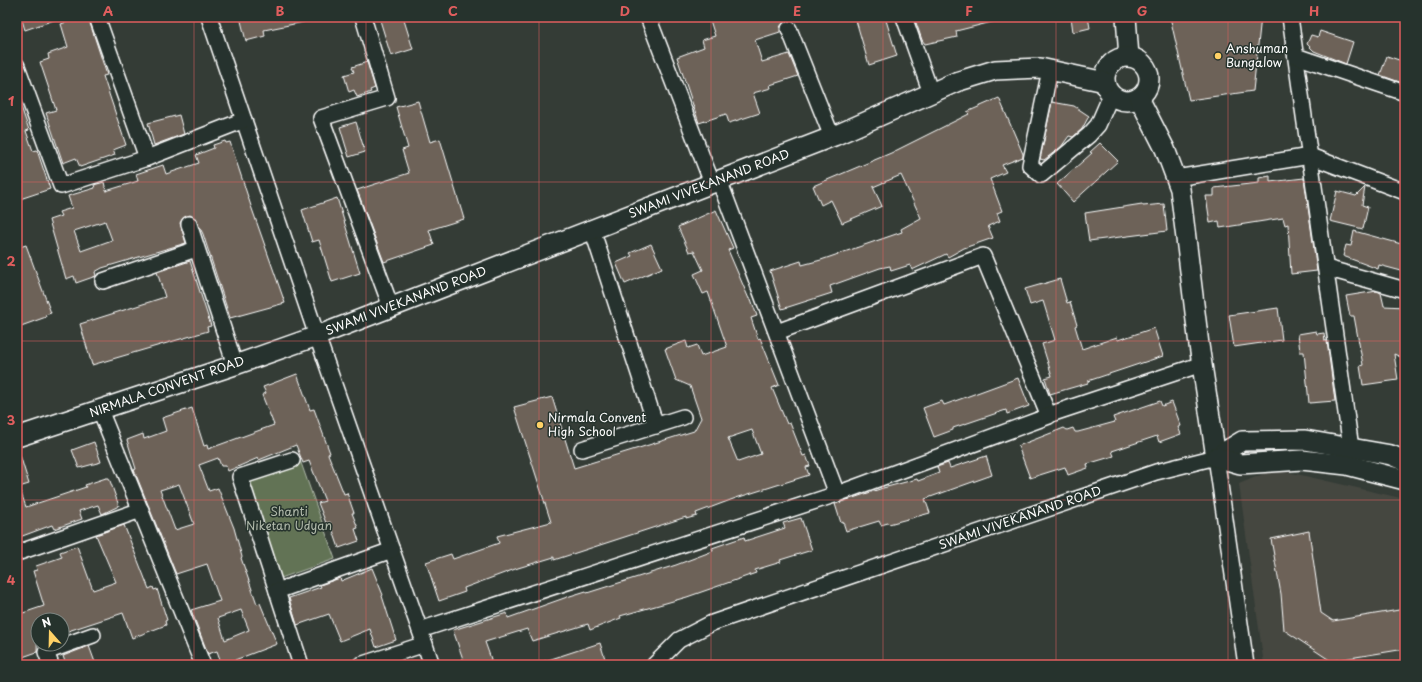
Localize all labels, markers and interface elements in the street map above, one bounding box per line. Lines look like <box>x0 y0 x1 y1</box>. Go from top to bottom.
text: A <box>103 1 113 20</box>
text: B <box>276 1 285 20</box>
text: C <box>448 1 458 20</box>
text: D <box>620 1 630 20</box>
text: E <box>793 1 801 20</box>
text: F <box>965 1 973 20</box>
text: G <box>1137 1 1147 20</box>
text: H <box>1309 1 1319 20</box>
place label: Anshuman Bungalow <box>1226 39 1288 71</box>
marker: Anshuman Bungalow <box>1213 51 1223 61</box>
text: 1 <box>8 91 14 110</box>
street label: SWAMI VIVEKANAND ROAD <box>626 144 792 222</box>
text: 2 <box>6 251 16 270</box>
street label: SWAMI VIVEKANAND ROAD <box>323 261 489 339</box>
street label: NIRMALA CONVENT ROAD <box>87 351 247 421</box>
place label: Nirmala Convent High School <box>548 408 646 440</box>
text: 3 <box>7 410 16 429</box>
marker: Nirmala Convent High School <box>535 420 545 430</box>
street label: SWAMI VIVEKANAND ROAD <box>936 481 1104 553</box>
park label: Shanti Niketan Udyan <box>246 502 332 534</box>
text: 4 <box>7 570 16 589</box>
north arrow <box>30 612 70 652</box>
text: N <box>39 613 54 632</box>

